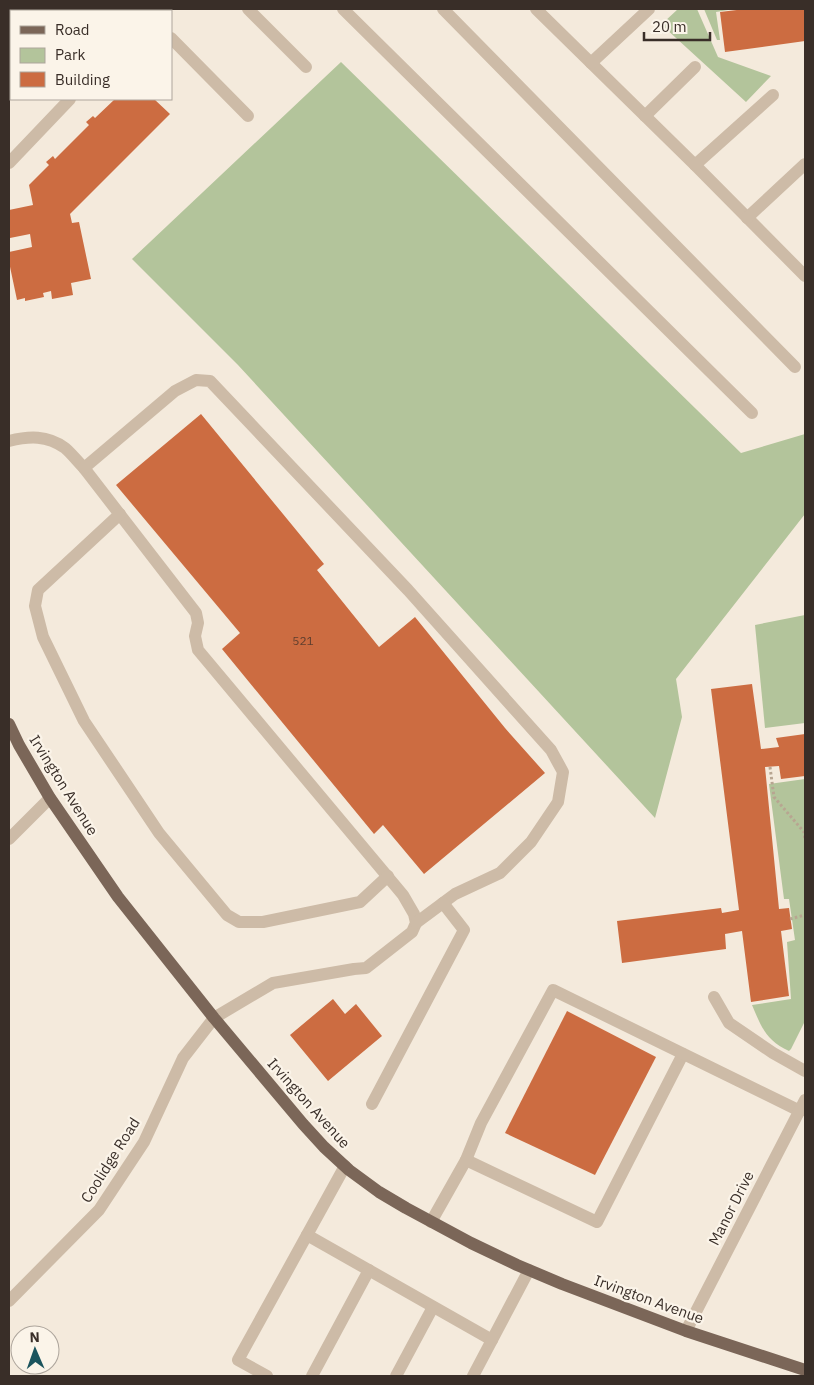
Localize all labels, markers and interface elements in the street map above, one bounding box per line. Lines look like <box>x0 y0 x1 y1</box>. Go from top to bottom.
legend <box>10 10 172 100</box>
scale bar <box>644 10 710 42</box>
text: 20 m <box>652 17 687 36</box>
text: Road <box>55 20 90 39</box>
text: Park <box>55 45 85 64</box>
text: Building <box>55 70 110 89</box>
house number: 521 <box>292 633 314 648</box>
street label: Irvington Avenue <box>25 731 103 839</box>
street label: Irvington Avenue <box>263 1054 355 1152</box>
street label: Coolidge Road <box>76 1114 144 1206</box>
street label: Manor Drive <box>704 1168 758 1248</box>
street label: Irvington Avenue <box>592 1270 706 1328</box>
north arrow <box>10 1325 60 1375</box>
text: N <box>29 1328 40 1346</box>

